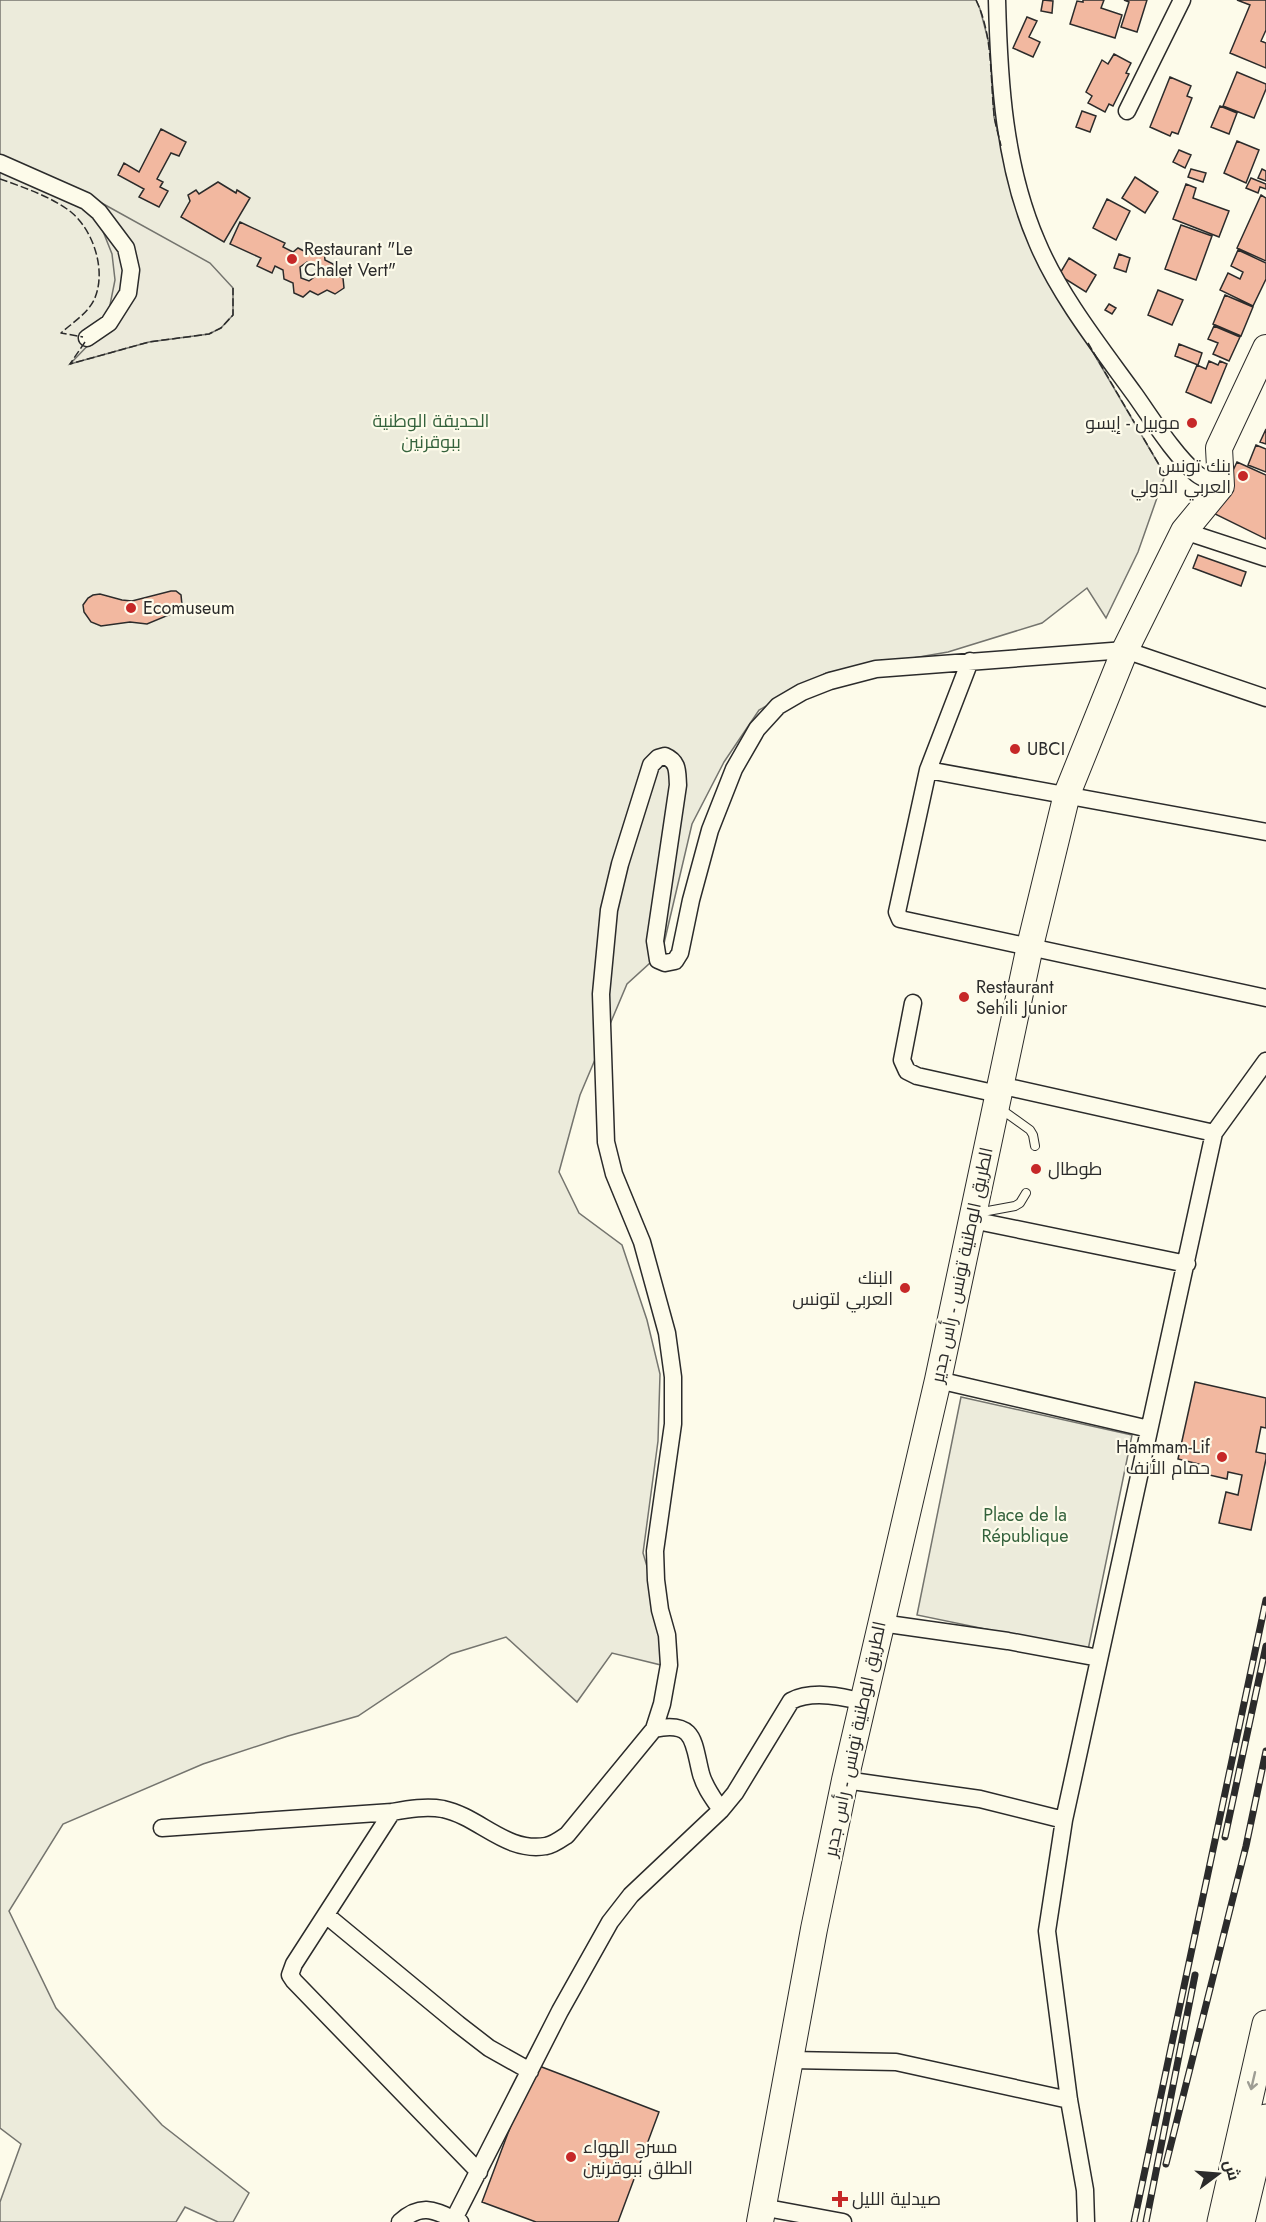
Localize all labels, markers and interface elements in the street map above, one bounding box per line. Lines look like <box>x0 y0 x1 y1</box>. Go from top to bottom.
place label: Restaurant "Le Chalet Vert" <box>304 236 413 283</box>
marker: Restaurant "Le Chalet Vert" <box>285 252 299 266</box>
park label: الحديقة الوطنية ببوقرنين <box>373 408 489 455</box>
place label: موبيل - إيسو <box>1085 410 1180 436</box>
marker: موبيل - إيسو <box>1185 416 1199 430</box>
place label: بنك تونس العربي الدولي <box>1131 453 1231 501</box>
marker: بنك تونس العربي الدولي <box>1236 469 1250 483</box>
place label: Ecomuseum <box>143 595 235 621</box>
marker: Ecomuseum <box>124 601 138 615</box>
place label: UBCI <box>1027 736 1065 762</box>
marker: UBCI <box>1008 742 1022 756</box>
place label: Restaurant Sehili Junior <box>976 974 1068 1021</box>
marker: Restaurant Sehili Junior <box>957 990 971 1004</box>
street label: الطريق الوطنية تونس - رأس جدير <box>924 1145 1000 1386</box>
place label: طوطال <box>1048 1156 1102 1182</box>
marker: طوطال <box>1029 1162 1043 1176</box>
place label: البنك العربي لتونس <box>792 1265 893 1313</box>
marker: البنك العربي لتونس <box>898 1281 912 1295</box>
place label: Hammam-Lif حمام الأنف <box>1116 1434 1211 1481</box>
marker: Hammam-Lif حمام الأنف <box>1215 1450 1229 1464</box>
park label: Place de la République <box>981 1502 1069 1549</box>
street label: الطريق الوطنية تونس - رأس جدير <box>817 1619 893 1860</box>
one-way arrow <box>1247 2071 1258 2090</box>
place label: مسرح الهواء الطلق ببوقرنين <box>583 2134 693 2181</box>
north arrow <box>1188 2144 1248 2204</box>
marker: مسرح الهواء الطلق ببوقرنين <box>564 2150 578 2164</box>
text: ش <box>1218 2157 1246 2183</box>
place label: صيدلية الليل <box>852 2186 941 2212</box>
marker: صيدلية الليل <box>833 2192 847 2206</box>

